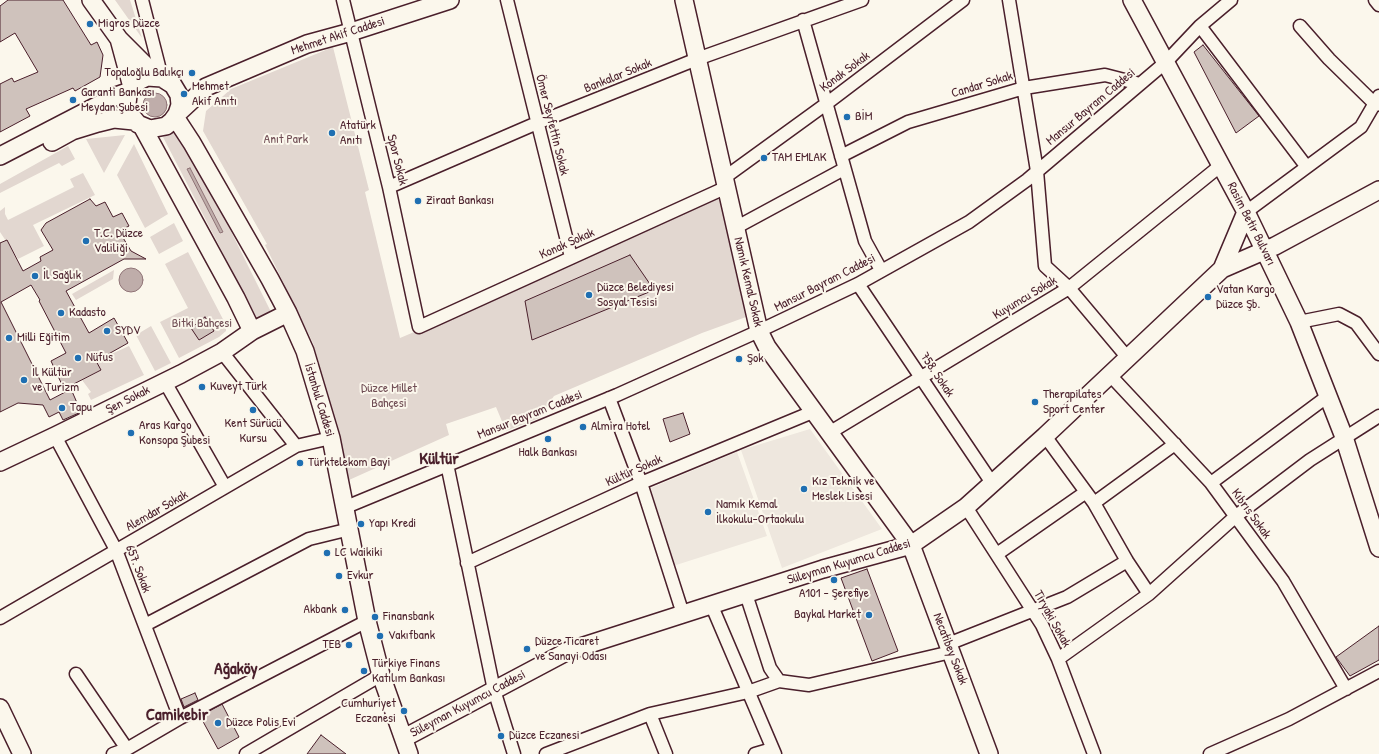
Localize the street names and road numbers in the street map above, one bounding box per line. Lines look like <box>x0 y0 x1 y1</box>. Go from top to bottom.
street label: Mehmet Akif Caddesi <box>289 14 387 58</box>
street label: Konak Sokak <box>817 48 873 96</box>
street label: Bankalar Sokak <box>582 55 654 97</box>
street label: Mansur Bayram Caddesi <box>1043 65 1139 149</box>
street label: Candar Sokak <box>949 68 1015 102</box>
street label: Ömer Seyfettin Sokak <box>532 73 572 177</box>
street label: Spor Sokak <box>383 133 411 187</box>
street label: Rasim Betir Bulvarı <box>1223 180 1279 268</box>
street label: Konak Sokak <box>537 225 597 263</box>
street label: Namık Kemal Sokak <box>730 236 766 328</box>
street label: Mansur Bayram Caddesi <box>772 251 878 315</box>
street label: Kuyumcu Sokak <box>990 273 1060 323</box>
street label: 758. Sokak <box>916 350 958 400</box>
street label: İstanbul Caddesi <box>300 361 338 439</box>
street label: Şen Sokak <box>103 382 153 418</box>
street label: Mansur Bayram Caddesi <box>475 387 585 443</box>
street label: Kültür Sokak <box>603 452 665 490</box>
street label: Kıbrıs Sokak <box>1228 486 1274 542</box>
street label: Alemdar Sokak <box>123 487 191 535</box>
street label: Süleyman Kuyumcu Caddesi <box>785 536 913 588</box>
street label: 657. Sokak <box>122 543 154 595</box>
street label: Tiryaki Sokak <box>1030 588 1074 650</box>
street label: Necatibey Sokak <box>929 611 971 687</box>
street label: Süleyman Kuyumcu Caddesi <box>408 667 528 741</box>

